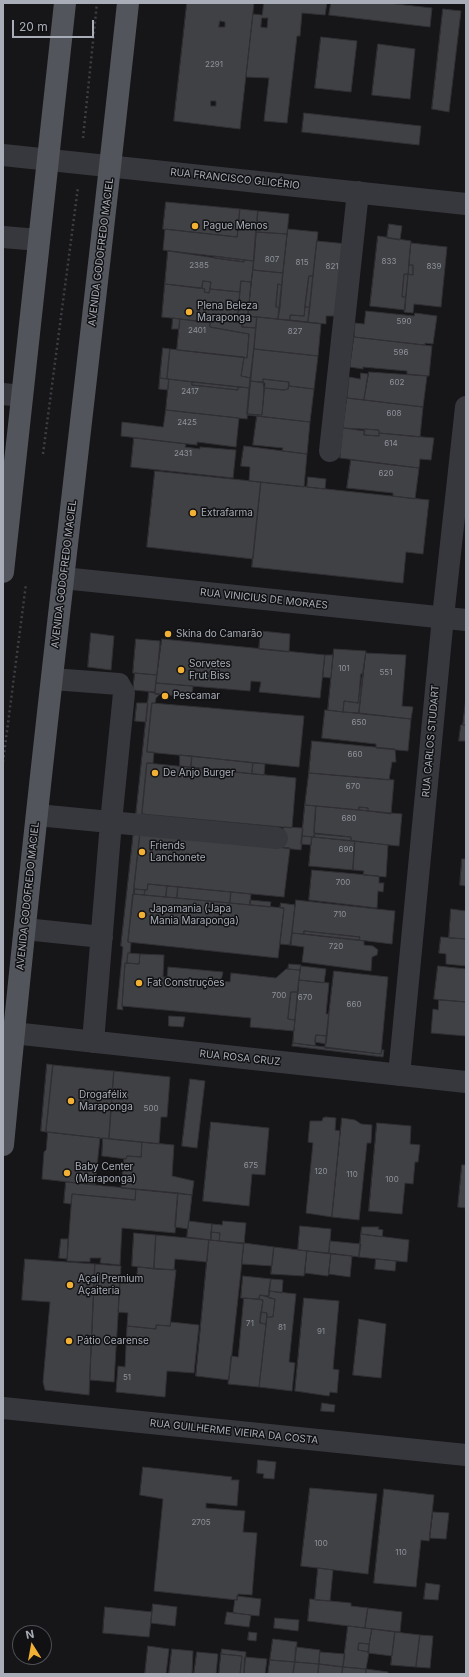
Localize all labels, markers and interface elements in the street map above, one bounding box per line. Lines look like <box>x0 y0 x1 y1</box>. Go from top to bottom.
scale bar <box>14 12 96 38</box>
text: 20 m <box>19 19 48 34</box>
house number: 2291 <box>205 60 223 70</box>
street label: RUA FRANCISCO GLICÉRIO <box>170 166 300 192</box>
street label: AVENIDA GODOFREDO MACIEL <box>86 177 116 327</box>
place label: Pague Menos <box>203 220 268 232</box>
marker: Pague Menos <box>190 221 200 231</box>
house number: 807 <box>265 255 279 265</box>
house number: 833 <box>382 257 396 267</box>
house number: 815 <box>295 258 309 268</box>
house number: 2385 <box>189 261 209 271</box>
house number: 821 <box>325 262 339 272</box>
house number: 839 <box>427 262 441 272</box>
place label: Plena Beleza Maraponga <box>197 300 258 324</box>
marker: Plena Beleza Maraponga <box>184 307 194 317</box>
house number: 590 <box>397 317 411 327</box>
house number: 2401 <box>188 326 206 336</box>
house number: 827 <box>288 327 302 337</box>
house number: 596 <box>394 348 408 358</box>
house number: 602 <box>390 378 404 388</box>
house number: 2417 <box>181 387 199 397</box>
house number: 608 <box>387 409 401 419</box>
house number: 2425 <box>177 418 197 428</box>
house number: 614 <box>384 439 398 449</box>
house number: 2431 <box>174 449 192 459</box>
house number: 620 <box>379 469 393 479</box>
street label: AVENIDA GODOFREDO MACIEL <box>49 499 79 649</box>
place label: Extrafarma <box>201 507 253 519</box>
marker: Extrafarma <box>188 508 198 518</box>
street label: RUA VINICIUS DE MORAES <box>200 586 328 612</box>
place label: Skina do Camarão <box>176 628 262 640</box>
marker: Skina do Camarão <box>163 629 173 639</box>
place label: Sorvetes Frut Biss <box>189 658 231 682</box>
house number: 101 <box>338 664 350 674</box>
marker: Sorvetes Frut Biss <box>176 665 186 675</box>
house number: 551 <box>380 668 392 678</box>
street label: RUA CARLOS STUDART <box>420 684 442 798</box>
place label: Pescamar <box>173 690 220 702</box>
marker: Pescamar <box>160 691 170 701</box>
house number: 650 <box>352 718 366 728</box>
house number: 660 <box>348 750 362 760</box>
place label: De Anjo Burger <box>163 767 235 779</box>
marker: De Anjo Burger <box>150 768 160 778</box>
house number: 670 <box>346 782 360 792</box>
house number: 680 <box>342 814 356 824</box>
street label: AVENIDA GODOFREDO MACIEL <box>14 821 42 971</box>
place label: Friends Lanchonete <box>150 840 206 864</box>
house number: 690 <box>339 845 353 855</box>
marker: Friends Lanchonete <box>137 847 147 857</box>
house number: 700 <box>336 878 350 888</box>
place label: Japamania (Japa Mania Maraponga) <box>150 903 239 926</box>
marker: Japamania (Japa Mania Maraponga) <box>137 910 147 920</box>
house number: 710 <box>334 910 346 920</box>
house number: 720 <box>329 942 343 952</box>
place label: Fat Construções <box>147 977 225 989</box>
marker: Fat Construções <box>134 978 144 988</box>
house number: 700 <box>272 991 286 1001</box>
house number: 670 <box>298 993 312 1003</box>
house number: 660 <box>347 1000 361 1010</box>
street label: RUA ROSA CRUZ <box>199 1048 281 1068</box>
place label: Drogafélix Maraponga <box>79 1089 133 1112</box>
marker: Drogafélix Maraponga <box>66 1096 76 1106</box>
house number: 500 <box>144 1104 158 1114</box>
place label: Baby Center (Maraponga) <box>75 1161 136 1184</box>
house number: 675 <box>244 1161 258 1171</box>
house number: 120 <box>314 1167 328 1177</box>
marker: Baby Center (Maraponga) <box>62 1168 72 1178</box>
house number: 110 <box>346 1170 358 1180</box>
house number: 100 <box>385 1175 399 1185</box>
place label: Açaí Premium Açaiteria <box>78 1273 143 1296</box>
marker: Açaí Premium Açaiteria <box>65 1280 75 1290</box>
house number: 71 <box>246 1319 254 1329</box>
house number: 81 <box>278 1323 286 1333</box>
house number: 91 <box>317 1327 325 1337</box>
place label: Pátio Cearense <box>77 1335 149 1347</box>
marker: Pátio Cearense <box>64 1336 74 1346</box>
house number: 51 <box>123 1373 131 1383</box>
street label: RUA GUILHERME VIEIRA DA COSTA <box>149 1417 319 1447</box>
house number: 2705 <box>191 1518 211 1528</box>
house number: 100 <box>314 1539 328 1549</box>
house number: 110 <box>395 1548 407 1558</box>
north arrow <box>12 1625 52 1665</box>
text: N <box>24 1627 35 1642</box>

